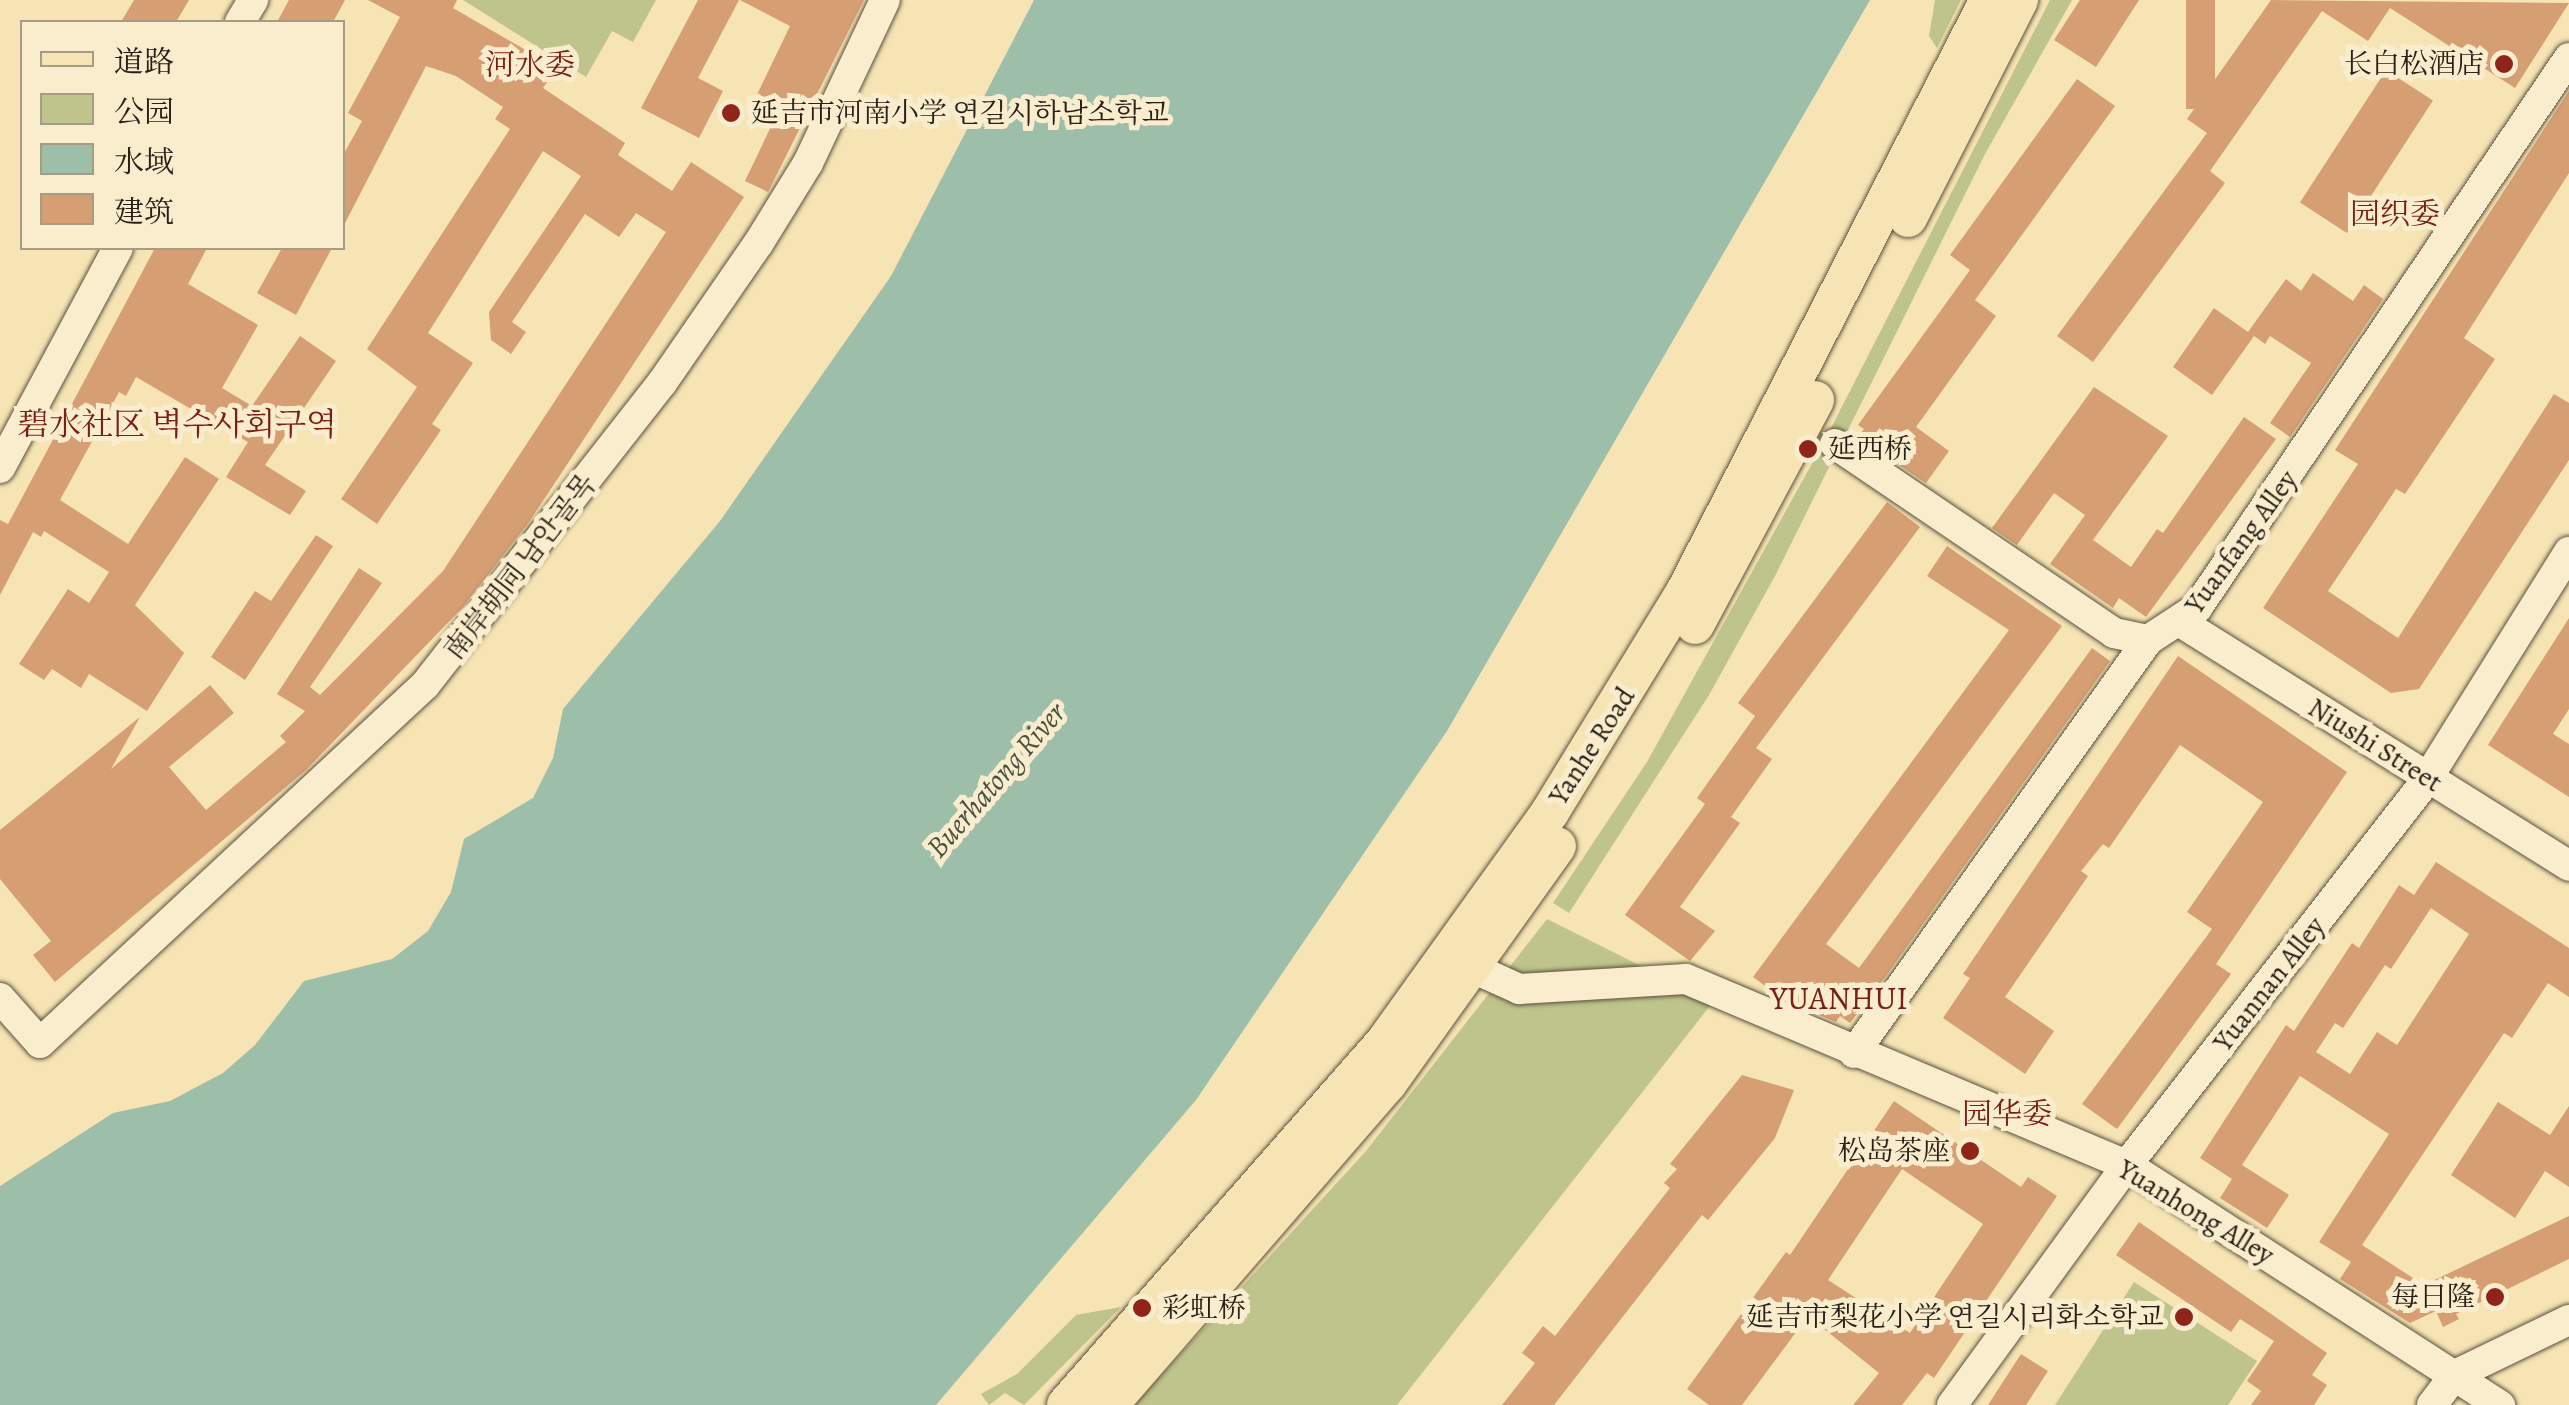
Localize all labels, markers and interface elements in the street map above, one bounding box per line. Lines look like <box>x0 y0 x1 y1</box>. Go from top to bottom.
legend <box>20 20 345 250</box>
text: 道路 <box>114 42 174 82</box>
district label: 河水委 <box>485 47 575 83</box>
place label: 长白松酒店 <box>2344 47 2484 81</box>
marker: 长白松酒店 <box>2493 53 2515 75</box>
text: 公园 <box>114 92 174 132</box>
place label: 延吉市河南小学 연길시하남소학교 <box>751 96 1169 130</box>
marker: 延吉市河南小学 연길시하남소학교 <box>720 102 742 124</box>
text: 水域 <box>114 142 174 182</box>
text: 建筑 <box>114 192 174 232</box>
district label: 园织委 <box>2350 196 2440 232</box>
district label: 碧水社区 벽수사회구역 <box>17 405 337 443</box>
place label: 延西桥 <box>1828 432 1912 466</box>
marker: 延西桥 <box>1797 438 1819 460</box>
street label: Yuanfang Alley <box>2178 464 2304 620</box>
street label: 南岸胡同 남안골목 <box>437 468 603 666</box>
street label: Yanhe Road <box>1542 681 1642 811</box>
street label: Niushi Street <box>2302 691 2448 799</box>
water label: Buerhatong River <box>919 695 1073 865</box>
street label: Yuannan Alley <box>2206 910 2332 1058</box>
district label: YUANHUI <box>1761 979 1917 1017</box>
district label: 园华委 <box>1962 1096 2052 1132</box>
place label: 松岛茶座 <box>1838 1134 1950 1168</box>
marker: 松岛茶座 <box>1959 1140 1981 1162</box>
street label: Yuanhong Alley <box>2112 1152 2280 1272</box>
place label: 每日隆 <box>2391 1280 2475 1314</box>
marker: 每日隆 <box>2484 1286 2506 1308</box>
place label: 彩虹桥 <box>1162 1291 1246 1325</box>
marker: 彩虹桥 <box>1131 1297 1153 1319</box>
place label: 延吉市梨花小学 연길시리화소학교 <box>1746 1300 2164 1334</box>
marker: 延吉市梨花小学 연길시리화소학교 <box>2173 1306 2195 1328</box>

